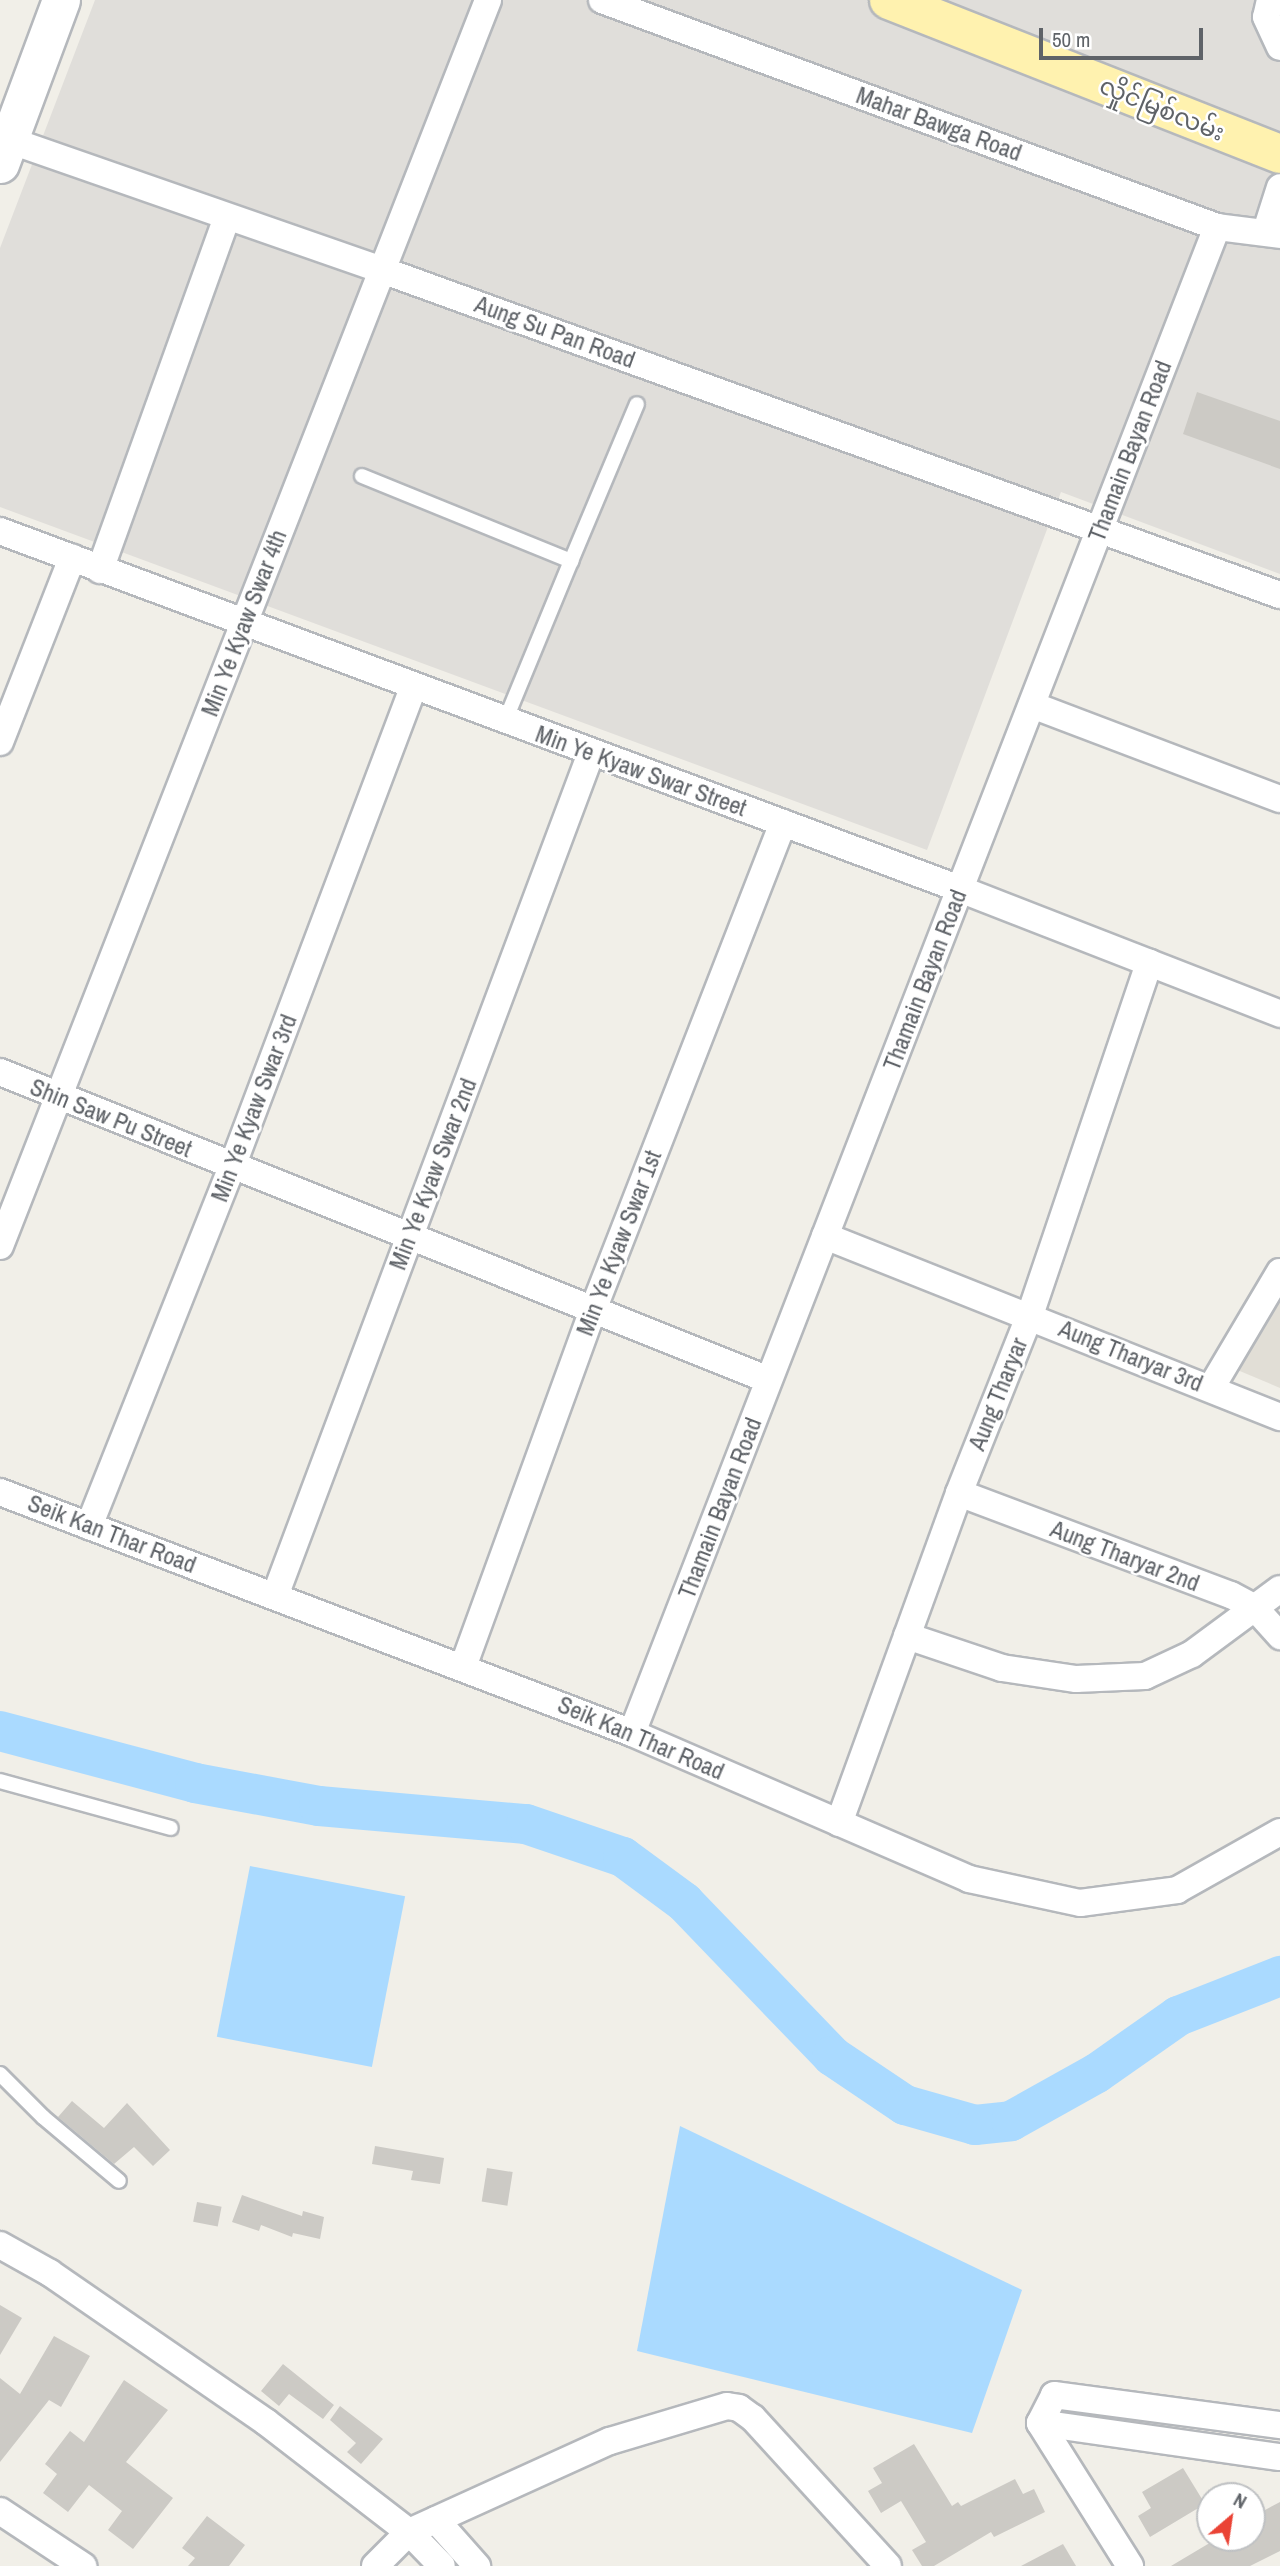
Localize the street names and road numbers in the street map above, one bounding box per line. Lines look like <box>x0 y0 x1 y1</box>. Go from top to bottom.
street label: လှိုင်မြစ်လမ်း <box>1095 71 1229 147</box>
street label: Mahar Bawga Road <box>852 81 1026 167</box>
street label: Aung Su Pan Road <box>471 290 639 374</box>
street label: Thamain Bayan Road <box>1082 356 1178 546</box>
street label: Min Ye Kyaw Swar 4th <box>195 526 293 720</box>
street label: Min Ye Kyaw Swar Street <box>531 719 751 823</box>
street label: Thamain Bayan Road <box>877 885 973 1075</box>
street label: Min Ye Kyaw Swar 3rd <box>205 1010 303 1206</box>
street label: Shin Saw Pu Street <box>26 1072 196 1164</box>
street label: Min Ye Kyaw Swar 2nd <box>383 1074 483 1274</box>
street label: Min Ye Kyaw Swar 1st <box>570 1146 668 1340</box>
street label: Aung Tharyar 3rd <box>1055 1314 1207 1398</box>
street label: Aung Tharyar <box>962 1333 1034 1455</box>
street label: Thamain Bayan Road <box>672 1413 768 1603</box>
street label: Seik Kan Thar Road <box>24 1489 200 1579</box>
street label: Aung Tharyar 2nd <box>1046 1514 1204 1598</box>
street label: Seik Kan Thar Road <box>553 1690 729 1786</box>

